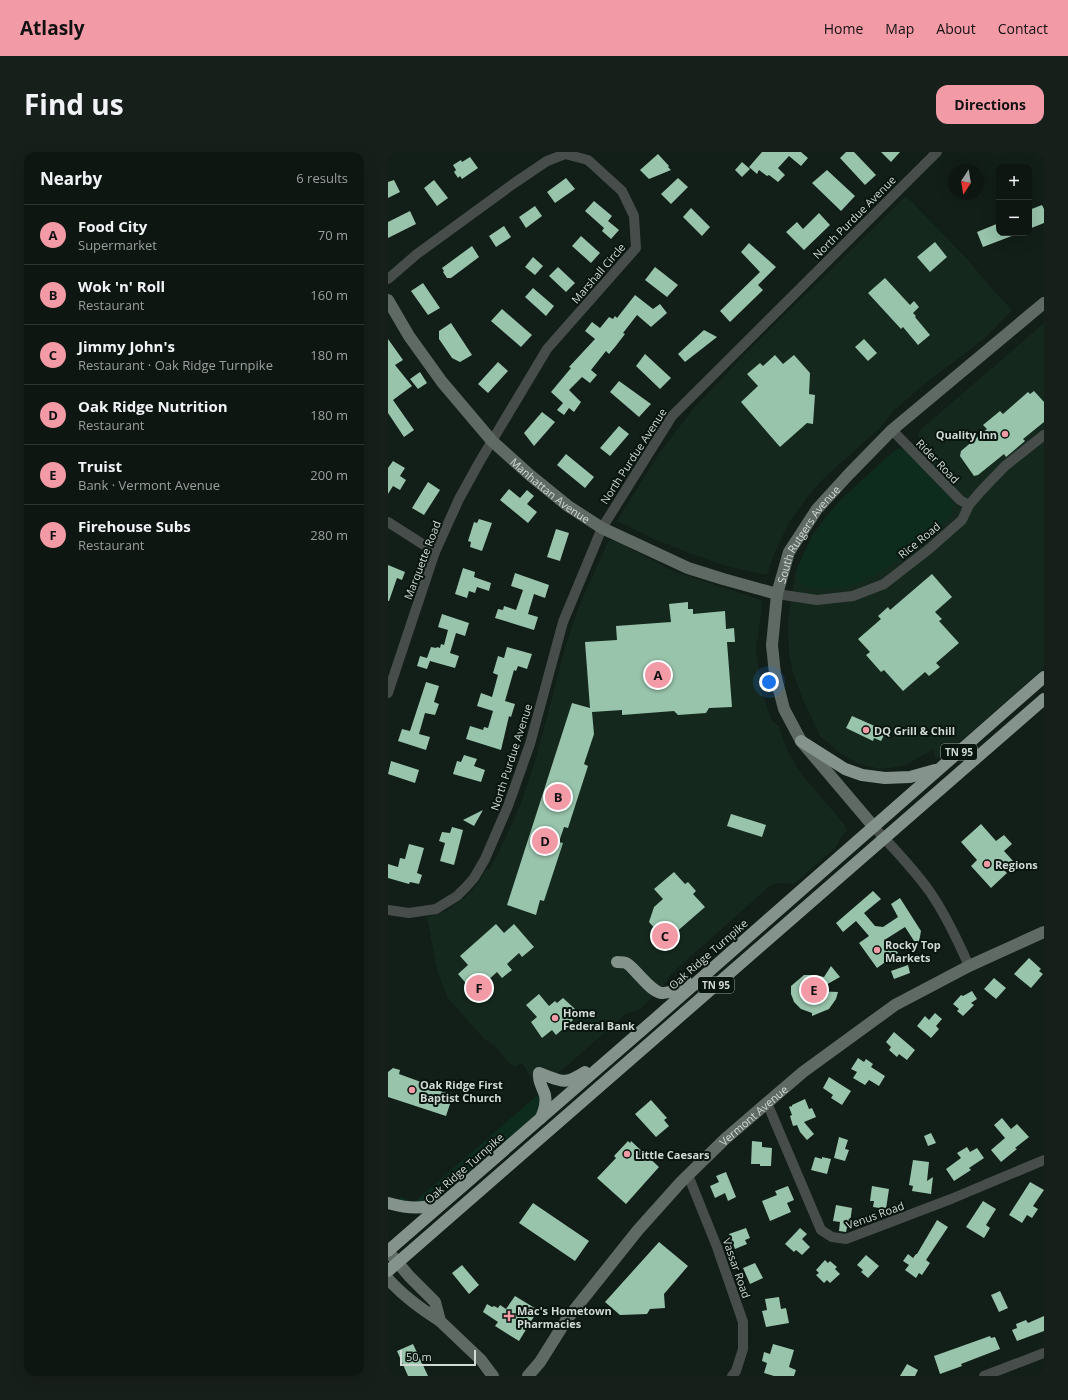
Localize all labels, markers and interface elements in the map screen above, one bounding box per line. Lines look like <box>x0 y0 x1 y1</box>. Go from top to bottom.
text: Atlasly <box>20 15 85 41</box>
text: Home <box>824 19 863 38</box>
text: Map <box>885 19 914 38</box>
text: About <box>936 19 976 38</box>
text: Contact <box>998 19 1048 38</box>
text: Find us <box>24 85 124 123</box>
button: Directions <box>936 85 1044 124</box>
north arrow <box>948 164 984 200</box>
map controls <box>996 164 1032 236</box>
button: + <box>996 164 1032 200</box>
text: Nearby <box>40 167 102 190</box>
text: 6 results <box>296 169 348 187</box>
street label: North Purdue Avenue <box>809 172 899 262</box>
button: − <box>996 200 1032 236</box>
text: Food City <box>78 216 147 236</box>
text: A <box>49 226 57 244</box>
text: 70 m <box>318 226 348 244</box>
text: Supermarket <box>78 236 157 254</box>
street label: Marshall Circle <box>568 240 628 306</box>
text: Wok 'n' Roll <box>78 276 165 296</box>
text: B <box>49 286 57 304</box>
text: 160 m <box>310 286 348 304</box>
text: Restaurant <box>78 296 145 314</box>
text: Jimmy John's <box>78 336 175 356</box>
text: C <box>49 346 57 364</box>
text: 180 m <box>310 346 348 364</box>
text: Restaurant · Oak Ridge Turnpike <box>78 356 273 374</box>
text: Oak Ridge Nutrition <box>78 396 228 416</box>
street label: North Purdue Avenue <box>596 405 670 507</box>
text: D <box>48 406 58 424</box>
text: 180 m <box>310 406 348 424</box>
text: Restaurant <box>78 416 145 434</box>
place label: Quality Inn <box>936 427 997 442</box>
marker: Quality Inn <box>1000 429 1010 439</box>
street label: Rider Road <box>913 436 963 486</box>
street label: Manhattan Avenue <box>508 454 593 526</box>
text: Truist <box>78 456 122 476</box>
text: E <box>49 466 57 484</box>
text: 200 m <box>310 466 348 484</box>
text: Bank · Vermont Avenue <box>78 476 220 494</box>
street label: South Rutgers Avenue <box>773 482 843 585</box>
text: Firehouse Subs <box>78 516 191 536</box>
street label: Marquette Road <box>400 518 444 602</box>
street label: Rice Road <box>895 518 943 562</box>
text: F <box>49 526 57 544</box>
text: 280 m <box>310 526 348 544</box>
text: Restaurant <box>78 536 145 554</box>
pin: A <box>645 660 671 690</box>
your location <box>759 672 779 692</box>
street label: North Purdue Avenue <box>487 702 535 812</box>
place label: DQ Grill & Chill <box>874 723 955 738</box>
marker: DQ Grill & Chill <box>861 725 871 735</box>
road number: TN 95 <box>941 744 977 760</box>
pin: B <box>545 782 571 812</box>
pin: D <box>532 826 558 856</box>
place label: Regions <box>995 857 1038 872</box>
marker: Regions <box>982 859 992 869</box>
street label: Oak Ridge Turnpike <box>665 915 751 993</box>
pin: C <box>652 921 678 951</box>
place label: Rocky Top Markets <box>885 937 941 965</box>
marker: Rocky Top Markets <box>872 945 882 955</box>
pin: F <box>466 973 492 1003</box>
pin: E <box>801 975 827 1005</box>
road number: TN 95 <box>698 977 734 993</box>
place label: Home Federal Bank <box>563 1005 635 1033</box>
marker: Home Federal Bank <box>550 1013 560 1023</box>
place label: Oak Ridge First Baptist Church <box>420 1077 503 1105</box>
street label: Vermont Avenue <box>715 1081 791 1149</box>
marker: Oak Ridge First Baptist Church <box>407 1085 417 1095</box>
street label: Oak Ridge Turnpike <box>421 1129 507 1207</box>
place label: Little Caesars <box>635 1147 710 1162</box>
marker: Little Caesars <box>622 1149 632 1159</box>
street label: Venus Road <box>844 1198 906 1232</box>
street label: Vassar Road <box>720 1236 754 1300</box>
place label: Mac's Hometown Pharmacies <box>517 1303 612 1331</box>
marker: Mac's Hometown Pharmacies <box>504 1311 514 1321</box>
scale bar <box>400 1348 476 1367</box>
text: 50 m <box>406 1349 432 1364</box>

